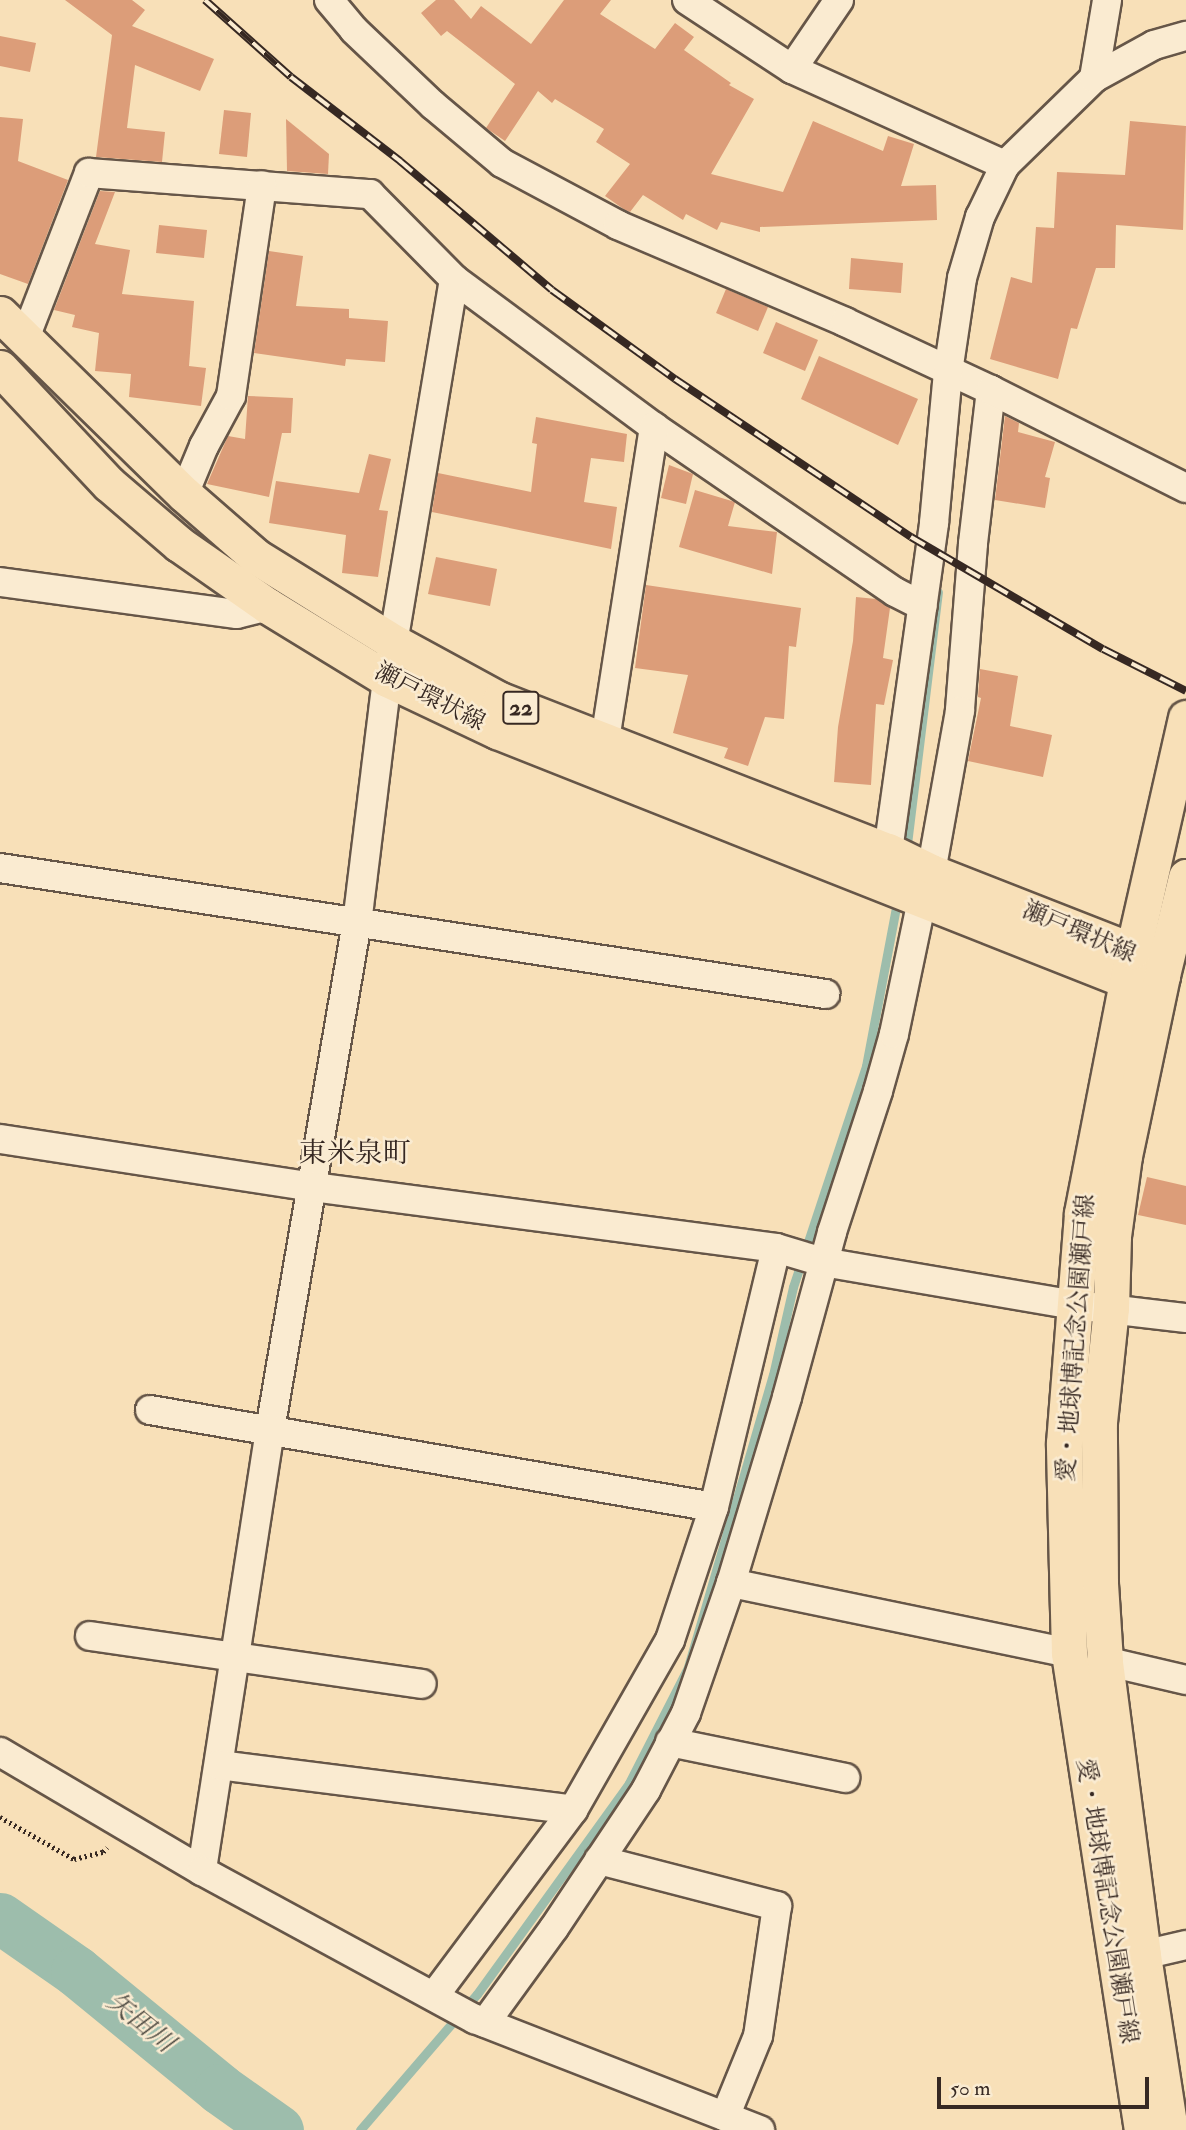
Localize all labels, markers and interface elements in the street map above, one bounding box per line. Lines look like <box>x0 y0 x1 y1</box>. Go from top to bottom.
street label: 瀬戸環状線 <box>370 657 490 737</box>
road number: 22 <box>502 688 540 728</box>
street label: 瀬戸環状線 <box>1018 895 1140 969</box>
district label: 東米泉町 <box>299 1137 411 1171</box>
street label: 愛・地球博記念公園瀬戸線 <box>1052 1193 1100 1483</box>
street label: 愛・地球博記念公園瀬戸線 <box>1070 1757 1144 2045</box>
water label: 矢田川 <box>100 1986 180 2060</box>
scale bar <box>941 2064 1153 2108</box>
text: 50 m <box>950 2075 991 2102</box>

